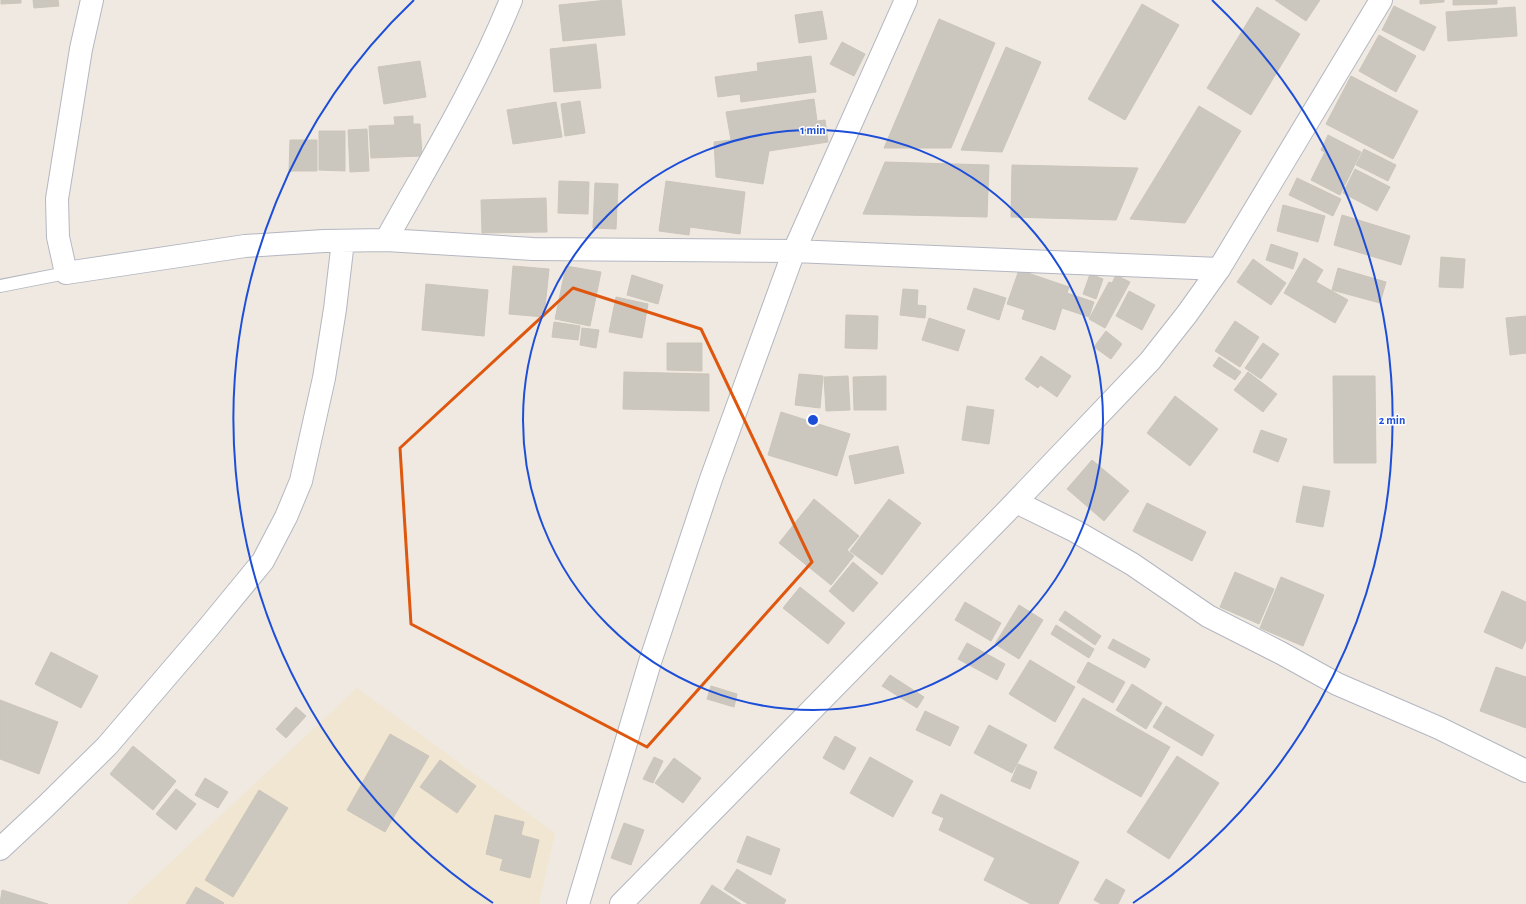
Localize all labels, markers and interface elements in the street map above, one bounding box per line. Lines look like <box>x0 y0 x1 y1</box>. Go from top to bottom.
text: 1 min <box>800 124 826 136</box>
centre of rings <box>806 413 820 427</box>
text: 2 min <box>1379 414 1405 426</box>

